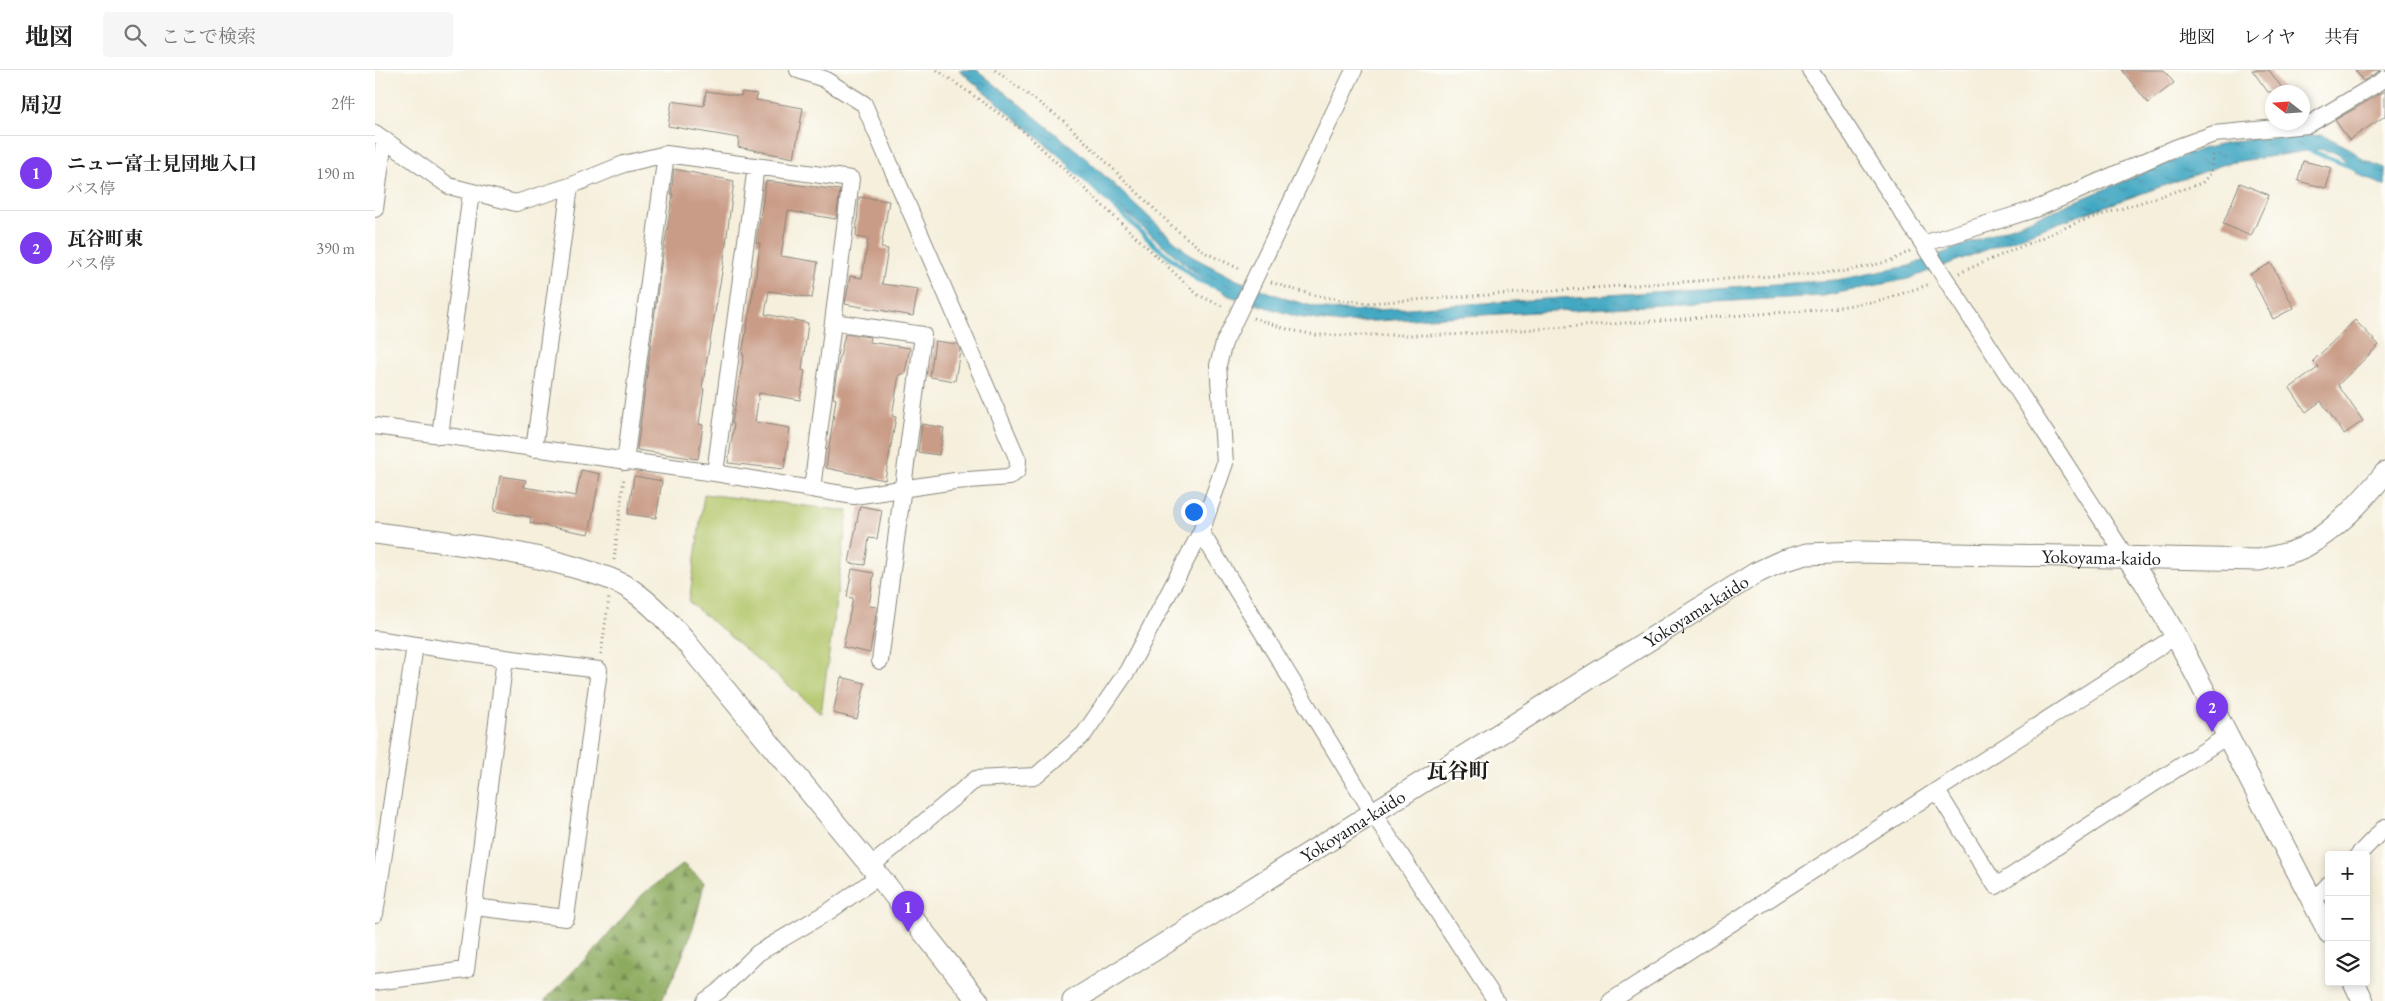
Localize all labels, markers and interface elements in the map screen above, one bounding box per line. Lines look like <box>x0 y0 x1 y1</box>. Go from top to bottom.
search box <box>103 12 453 57</box>
text: 地図 <box>25 21 73 52</box>
icon: search <box>121 21 149 49</box>
text: ここで検索 <box>161 24 256 49</box>
text: 地図 <box>2179 25 2215 48</box>
text: レイヤ <box>2243 25 2296 48</box>
text: 共有 <box>2324 25 2360 48</box>
north arrow <box>2265 85 2310 130</box>
text: 周辺 <box>20 91 62 118</box>
text: 2件 <box>331 93 355 114</box>
text: ニュー富士見団地入口 <box>67 151 257 176</box>
text: 1 <box>32 163 40 184</box>
text: 190 m <box>316 163 355 184</box>
text: バス停 <box>67 178 115 199</box>
text: 瓦谷町東 <box>67 226 143 251</box>
text: 2 <box>32 238 40 259</box>
text: 390 m <box>316 238 355 259</box>
text: バス停 <box>67 253 115 274</box>
your location <box>1181 499 1207 525</box>
street label: Yokoyama-kaido <box>2041 543 2161 571</box>
street label: Yokoyama-kaido <box>1639 568 1753 653</box>
pin: 2 <box>2196 691 2228 732</box>
district label: 瓦谷町 <box>1427 757 1490 784</box>
street label: Yokoyama-kaido <box>1295 783 1410 868</box>
map controls <box>2325 851 2370 986</box>
button: + <box>2325 851 2370 896</box>
pin: 1 <box>892 891 924 932</box>
button: − <box>2325 896 2370 941</box>
button: layers <box>2325 941 2370 986</box>

